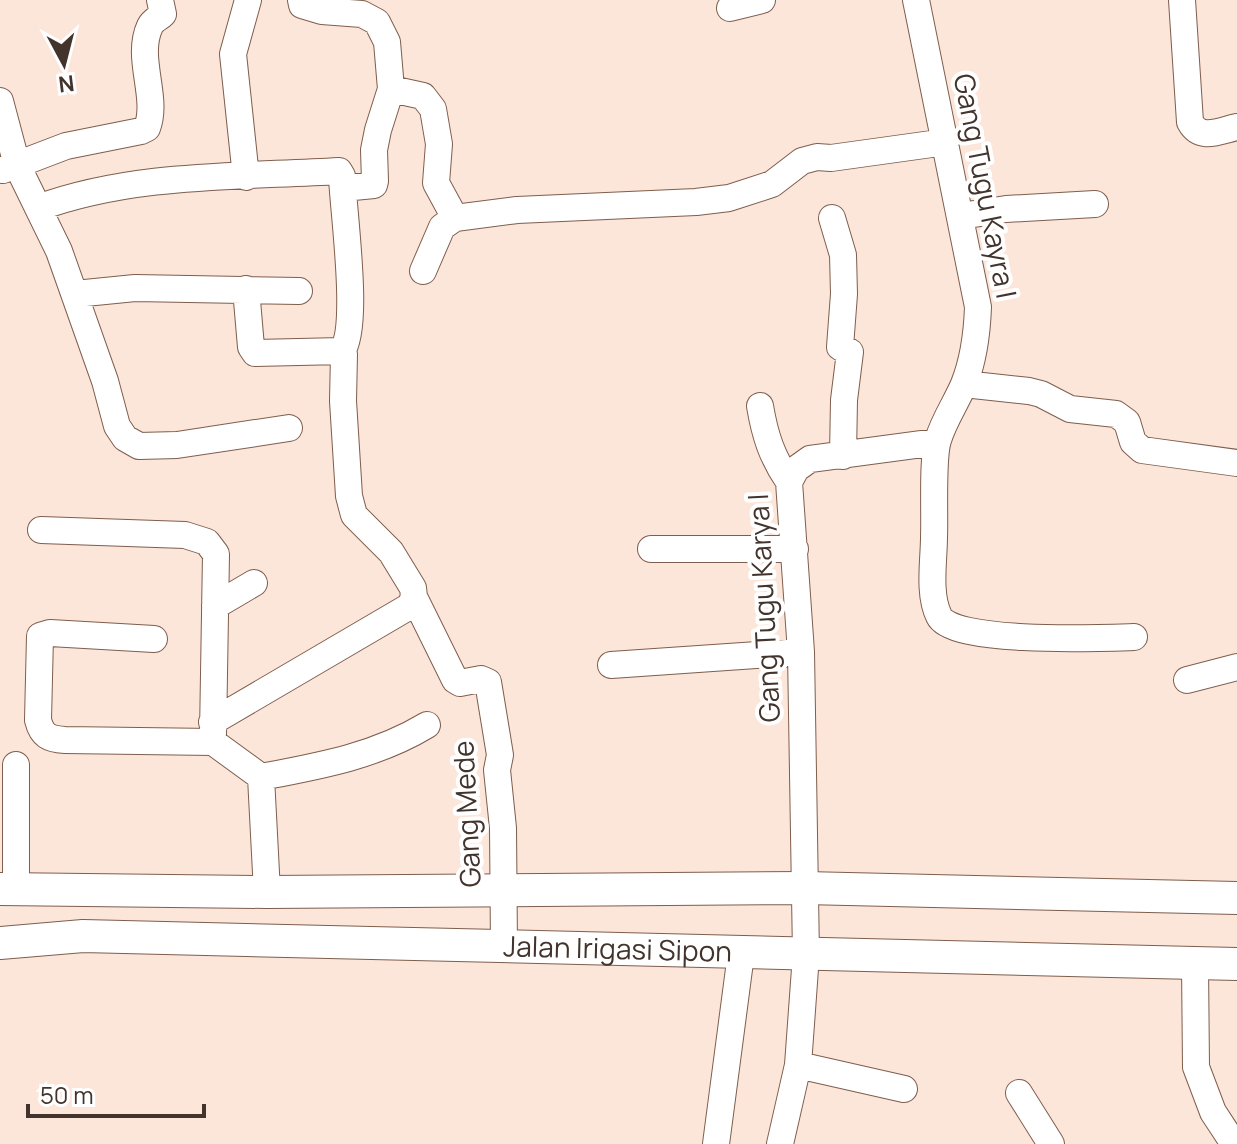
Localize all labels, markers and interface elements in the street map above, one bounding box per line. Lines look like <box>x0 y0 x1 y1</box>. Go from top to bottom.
north arrow <box>24 24 104 104</box>
text: N <box>57 68 76 100</box>
street label: Gang Tugu Kayra I <box>946 70 1026 301</box>
street label: Gang Tugu Karya I <box>738 493 788 723</box>
street label: Gang Mede <box>443 740 489 888</box>
street label: Jalan Irigasi Sipon <box>503 926 732 970</box>
scale bar <box>28 1068 204 1118</box>
text: 50 m <box>40 1078 94 1111</box>

